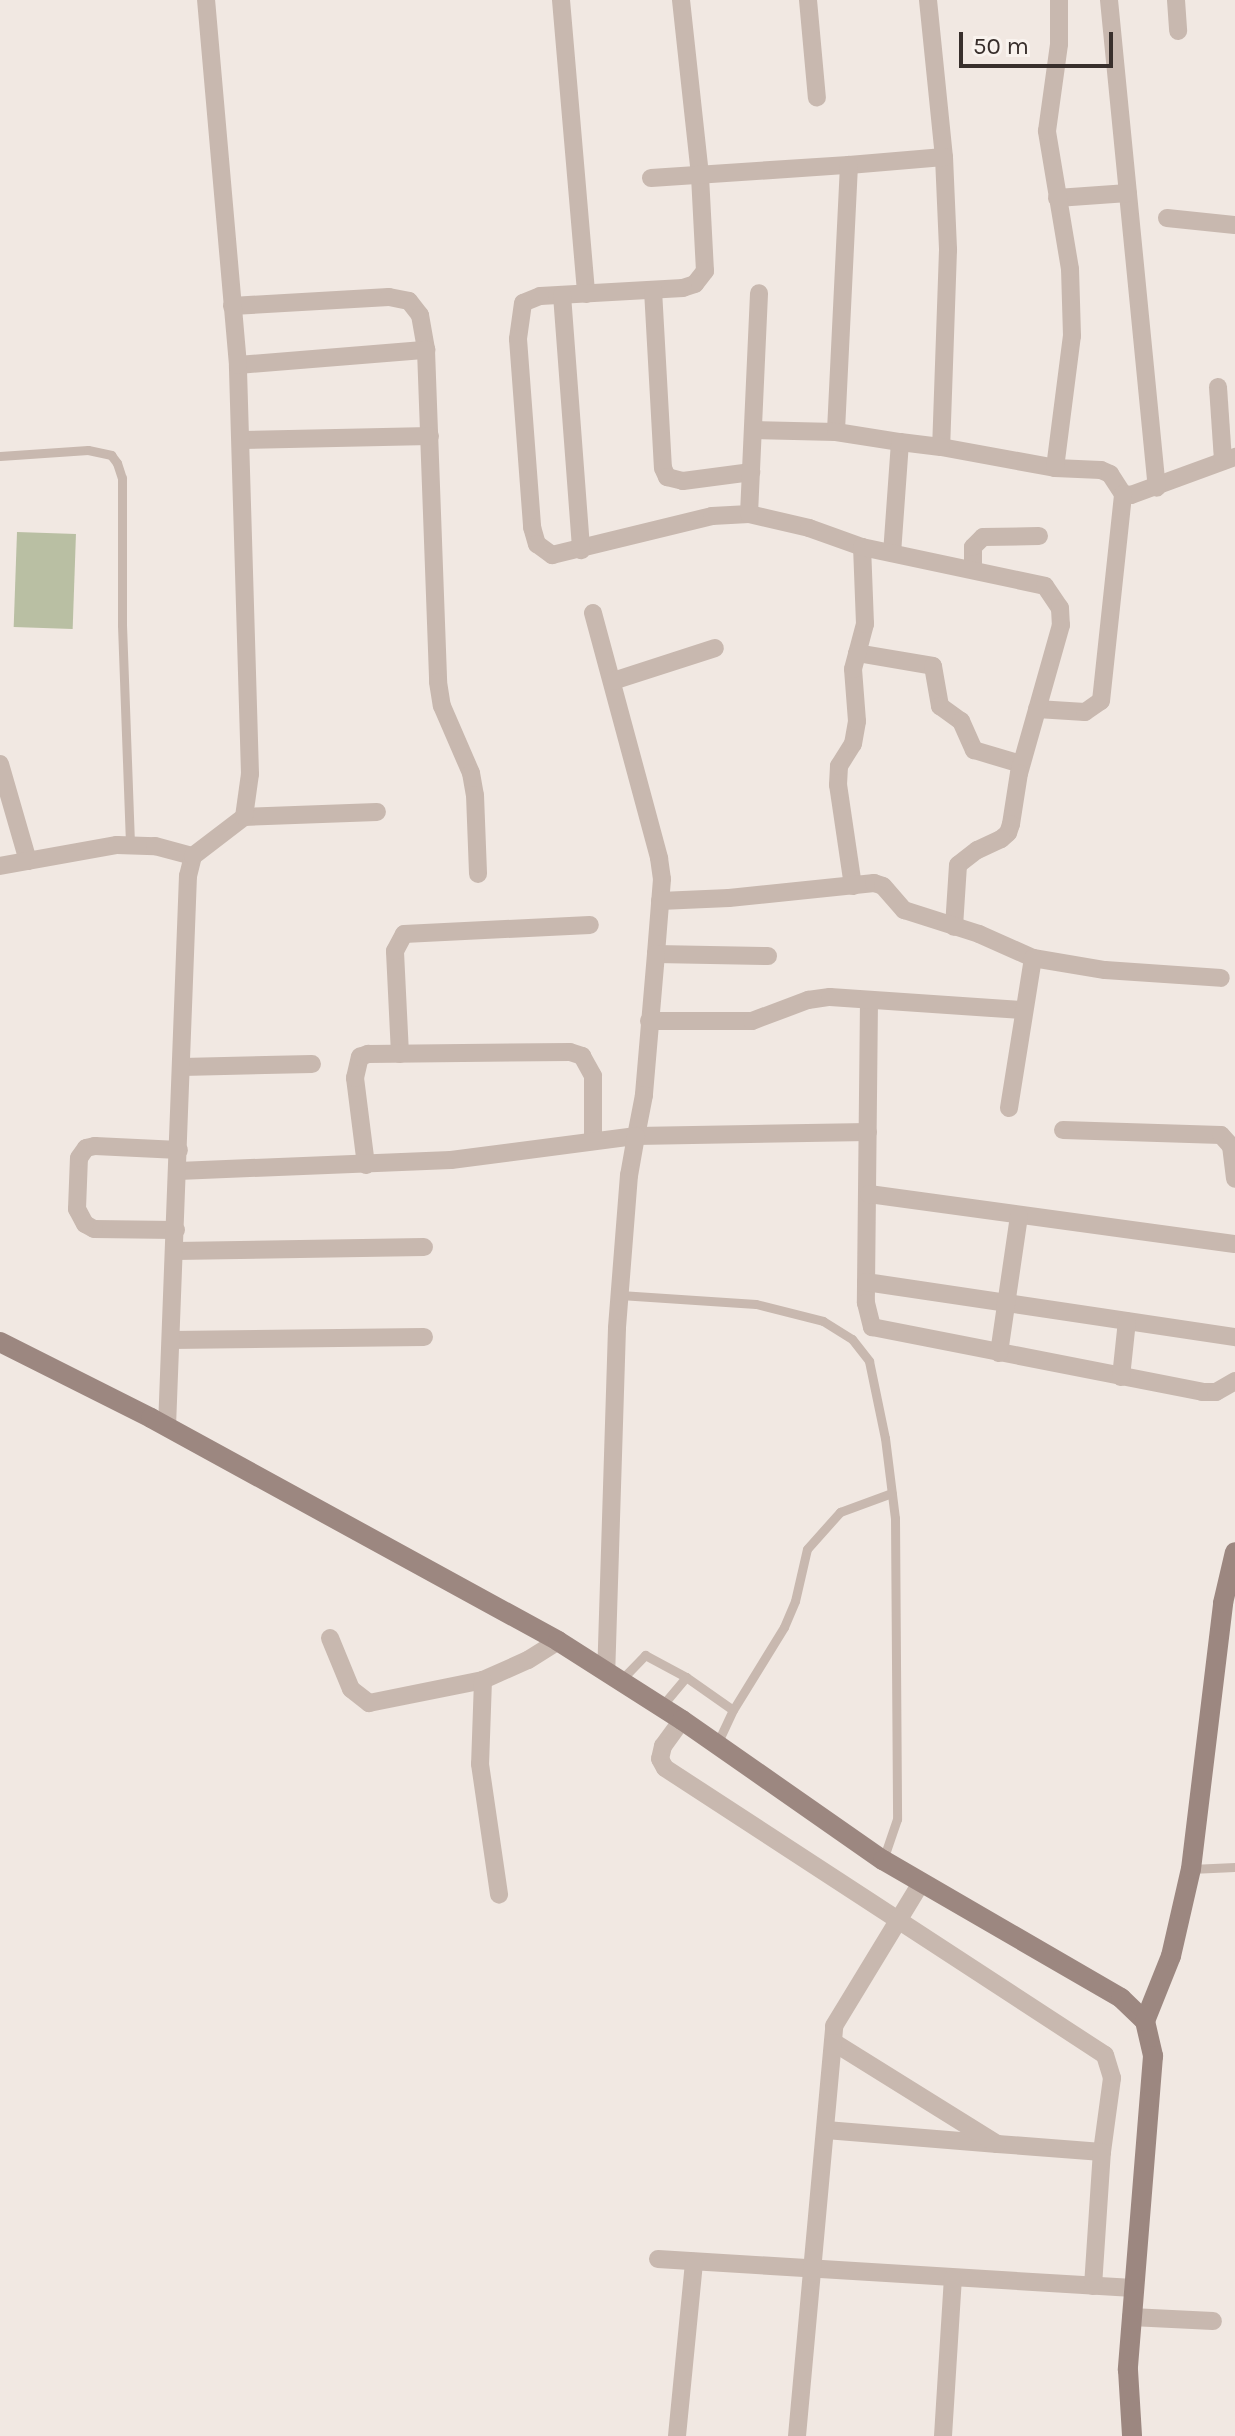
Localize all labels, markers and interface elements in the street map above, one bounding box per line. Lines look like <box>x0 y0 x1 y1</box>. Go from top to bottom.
scale bar <box>963 16 1117 66</box>
text: 50 m <box>973 32 1029 60</box>

